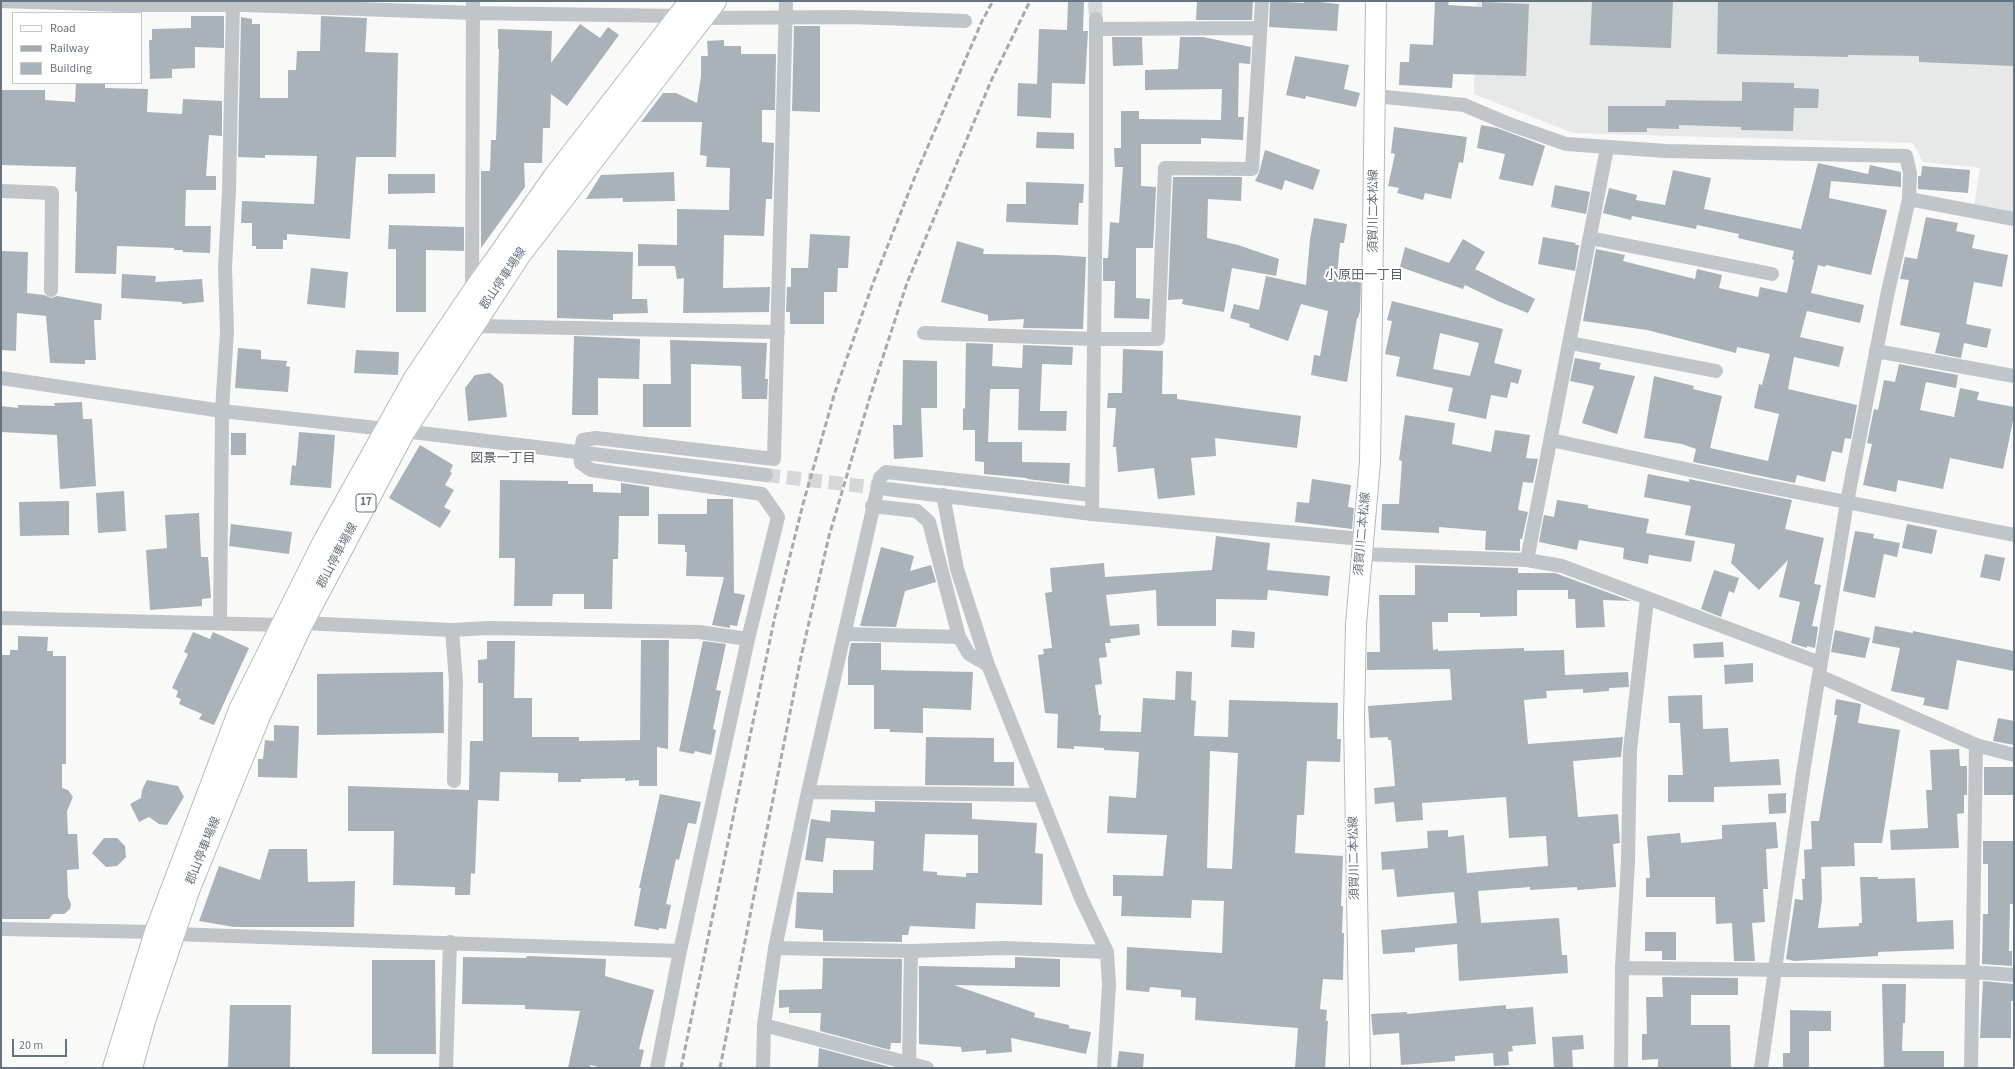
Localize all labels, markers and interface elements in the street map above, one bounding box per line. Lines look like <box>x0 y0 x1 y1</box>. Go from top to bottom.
legend <box>12 12 142 84</box>
text: Road <box>50 20 76 37</box>
text: Railway <box>50 40 89 57</box>
text: Building <box>50 60 92 77</box>
street label: 須賀川二本松線 <box>1367 169 1381 253</box>
street label: 郡山停車場線 <box>478 245 530 313</box>
district label: 小原田一丁目 <box>1325 268 1403 284</box>
district label: 図景一丁目 <box>471 451 535 467</box>
street label: 須賀川二本松線 <box>1352 492 1374 576</box>
road number: 17 <box>356 494 376 512</box>
street label: 郡山停車場線 <box>315 521 361 591</box>
street label: 郡山停車場線 <box>184 815 224 887</box>
street label: 須賀川二本松線 <box>1347 816 1363 900</box>
scale bar <box>14 1031 69 1057</box>
text: 20 m <box>19 1037 43 1054</box>

